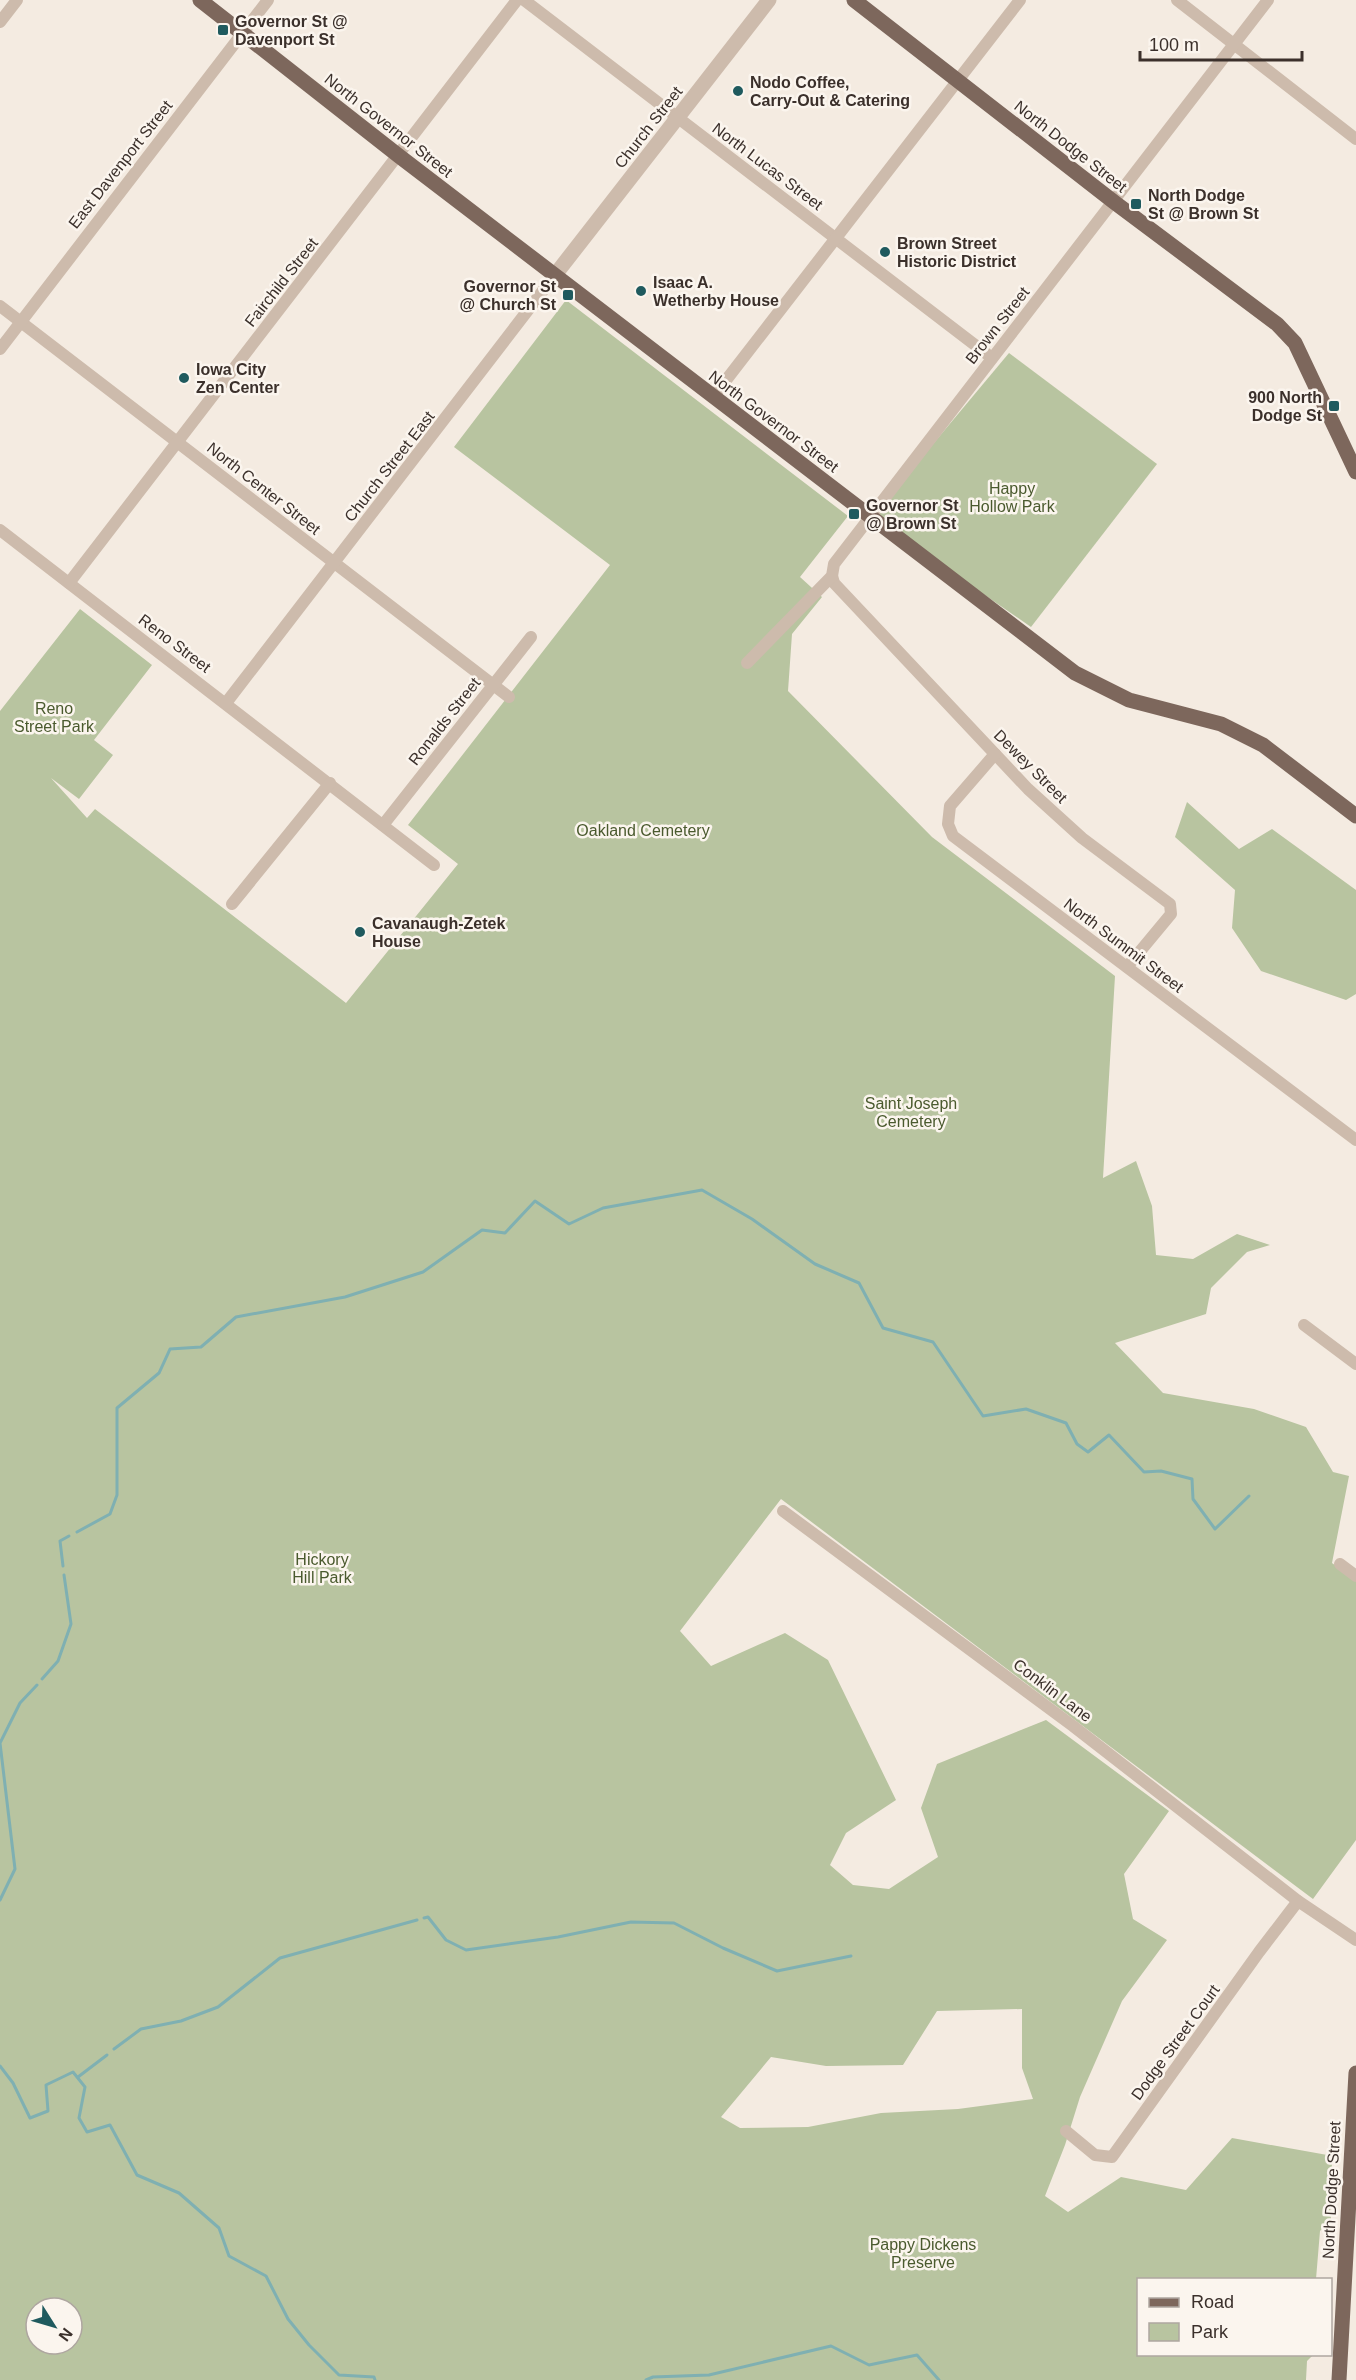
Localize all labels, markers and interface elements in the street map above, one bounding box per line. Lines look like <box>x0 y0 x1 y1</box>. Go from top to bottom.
place label: Governor St @ Davenport St <box>235 13 348 48</box>
marker: Governor St @ Davenport St <box>216 23 230 37</box>
scale bar <box>1140 24 1302 62</box>
text: 100 m <box>1149 35 1199 55</box>
street label: North Governor Street <box>321 70 456 181</box>
place label: Nodo Coffee, Carry-Out & Catering <box>750 74 910 109</box>
street label: Church Street <box>611 83 686 171</box>
marker: Nodo Coffee, Carry-Out & Catering <box>731 84 745 98</box>
street label: East Davenport Street <box>65 97 176 232</box>
street label: North Dodge Street <box>1011 97 1131 196</box>
street label: North Lucas Street <box>709 119 827 214</box>
place label: North Dodge St @ Brown St <box>1148 187 1259 222</box>
marker: North Dodge St @ Brown St <box>1129 197 1143 211</box>
street label: Fairchild Street <box>242 234 322 330</box>
place label: Brown Street Historic District <box>897 235 1017 270</box>
marker: Brown Street Historic District <box>878 245 892 259</box>
place label: Isaac A. Wetherby House <box>653 274 779 309</box>
place label: Governor St @ Church St <box>460 278 557 313</box>
street label: Brown Street <box>962 283 1033 367</box>
marker: Isaac A. Wetherby House <box>634 284 648 298</box>
marker: Governor St @ Church St <box>561 288 575 302</box>
place label: Iowa City Zen Center <box>196 361 280 396</box>
street label: North Governor Street <box>706 367 842 476</box>
marker: Iowa City Zen Center <box>177 371 191 385</box>
place label: 900 North Dodge St <box>1248 389 1323 424</box>
marker: 900 North Dodge St <box>1327 399 1341 413</box>
street label: Church Street East <box>341 407 438 525</box>
street label: North Center Street <box>204 439 324 538</box>
park label: Happy Hollow Park <box>969 480 1056 515</box>
place label: Governor St @ Brown St <box>866 497 959 532</box>
marker: Governor St @ Brown St <box>847 507 861 521</box>
street label: Reno Street <box>135 611 214 676</box>
street label: Ronalds Street <box>405 674 484 768</box>
park label: Reno Street Park <box>14 700 95 735</box>
street label: Dewey Street <box>991 726 1071 807</box>
park label: Oakland Cemetery <box>576 822 710 839</box>
street label: North Summit Street <box>1061 895 1187 996</box>
place label: Cavanaugh-Zetek House <box>372 915 505 950</box>
marker: Cavanaugh-Zetek House <box>353 925 367 939</box>
park label: Saint Joseph Cemetery <box>865 1095 957 1130</box>
park label: Hickory Hill Park <box>292 1551 353 1586</box>
street label: Conklin Lane <box>1010 1656 1095 1725</box>
street label: Dodge Street Court <box>1128 1981 1223 2103</box>
street label: North Dodge Street <box>1319 2120 1344 2259</box>
park label: Pappy Dickens Preserve <box>870 2236 976 2271</box>
legend <box>1137 2278 1332 2356</box>
text: Road <box>1191 2292 1234 2312</box>
north arrow <box>24 2296 84 2356</box>
text: Park <box>1191 2322 1229 2342</box>
text: N <box>55 2325 76 2344</box>

